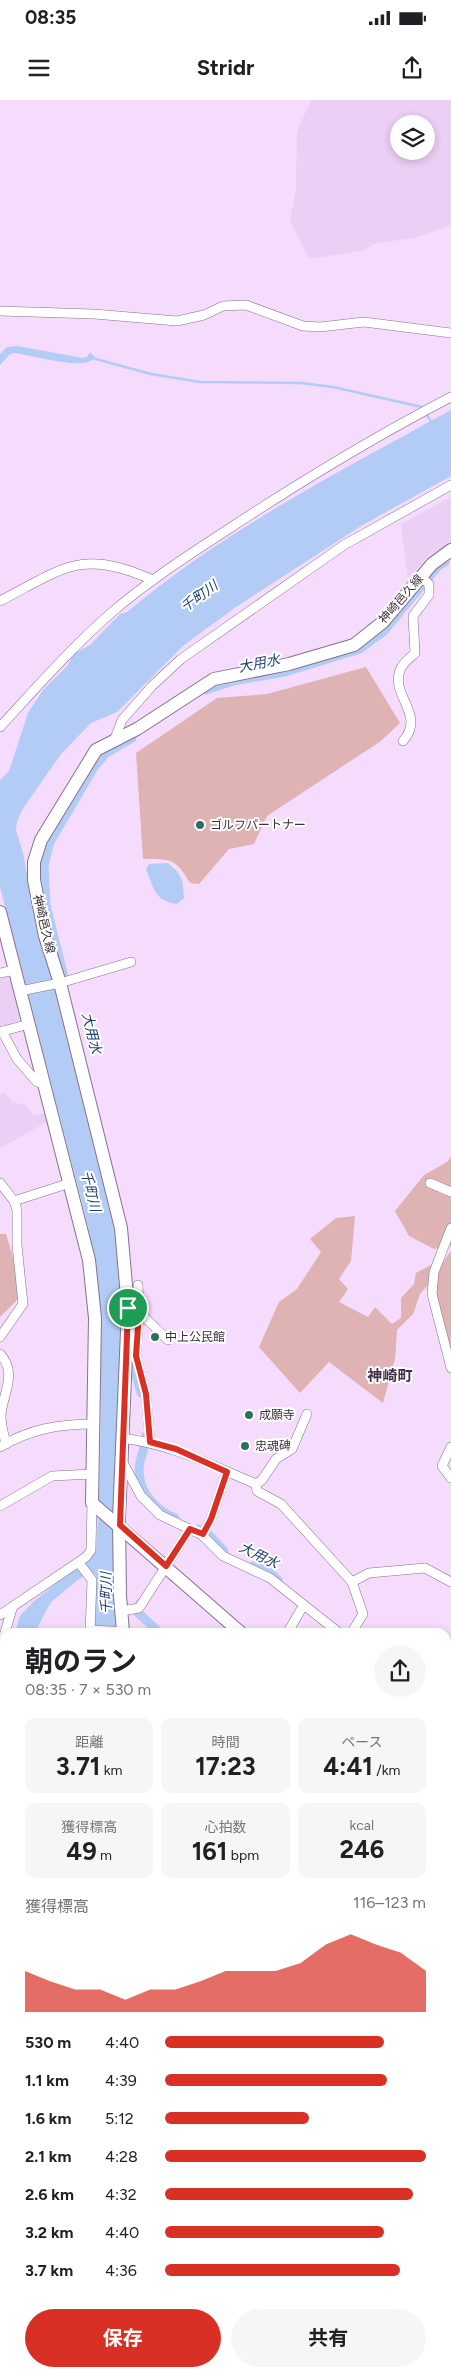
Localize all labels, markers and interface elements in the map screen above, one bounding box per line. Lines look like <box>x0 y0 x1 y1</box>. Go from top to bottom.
text: 08:35 <box>25 6 76 29</box>
icon: menu <box>25 54 53 82</box>
text: Stridr <box>197 54 254 81</box>
icon: share <box>398 54 426 82</box>
map controls <box>390 115 435 160</box>
button: layers <box>390 115 435 160</box>
street label: 神崎邑久線 <box>376 572 426 626</box>
water label: 千町川 <box>177 576 223 616</box>
water label: 大用水 <box>237 651 283 676</box>
place label: ゴルフパートナー <box>210 818 306 832</box>
marker: ゴルフパートナー <box>194 819 206 831</box>
street label: 神崎邑久線 <box>30 893 58 955</box>
water label: 大用水 <box>78 1011 105 1057</box>
water label: 千町川 <box>77 1169 104 1215</box>
pin <box>107 1287 149 1329</box>
icon: arrive <box>114 1294 142 1322</box>
place label: 中上公民館 <box>165 1330 225 1344</box>
marker: 中上公民館 <box>149 1331 161 1343</box>
district label: 神崎町 <box>366 1367 413 1385</box>
place label: 成願寺 <box>259 1408 295 1422</box>
marker: 成願寺 <box>243 1409 255 1421</box>
place label: 忠魂碑 <box>255 1439 291 1453</box>
marker: 忠魂碑 <box>239 1440 251 1452</box>
water label: 大用水 <box>236 1539 283 1573</box>
water label: 千町川 <box>98 1570 115 1614</box>
text: 朝のラン <box>25 1644 137 1678</box>
button: share <box>374 1645 426 1697</box>
text: 08:35 · 7 × 530 m <box>25 1680 151 1699</box>
text: 距離 <box>75 1734 103 1751</box>
text: 時間 <box>211 1734 239 1751</box>
text: ペース <box>341 1734 382 1751</box>
text: 3.71 <box>56 1751 100 1781</box>
text: 17:23 <box>195 1751 256 1781</box>
text: 4:41 <box>323 1751 373 1781</box>
text: km <box>100 1762 123 1779</box>
text: /km <box>373 1762 400 1779</box>
text: kcal <box>350 1817 374 1834</box>
text: 獲得標高 <box>61 1819 117 1836</box>
text: 心拍数 <box>204 1819 246 1836</box>
text: 246 <box>339 1834 384 1864</box>
text: 49 <box>66 1836 97 1866</box>
text: 161 <box>192 1836 227 1866</box>
text: m <box>97 1847 112 1864</box>
text: bpm <box>227 1847 259 1864</box>
text: 116–123 m <box>353 1893 426 1912</box>
text: 獲得標高 <box>25 1897 89 1916</box>
text: 530 m <box>25 2033 71 2052</box>
text: 4:40 <box>105 2033 139 2052</box>
text: 1.1 km <box>25 2071 69 2090</box>
text: 4:39 <box>105 2071 137 2090</box>
text: 1.6 km <box>25 2109 71 2128</box>
text: 5:12 <box>105 2109 134 2128</box>
text: 2.1 km <box>25 2147 71 2166</box>
text: 4:28 <box>105 2147 138 2166</box>
text: 2.6 km <box>25 2185 74 2204</box>
text: 4:32 <box>105 2185 137 2204</box>
text: 3.2 km <box>25 2223 74 2242</box>
text: 4:40 <box>105 2223 139 2242</box>
text: 3.7 km <box>25 2261 73 2280</box>
text: 4:36 <box>105 2261 137 2280</box>
button: 保存 <box>25 2309 221 2367</box>
button: 共有 <box>231 2309 426 2367</box>

